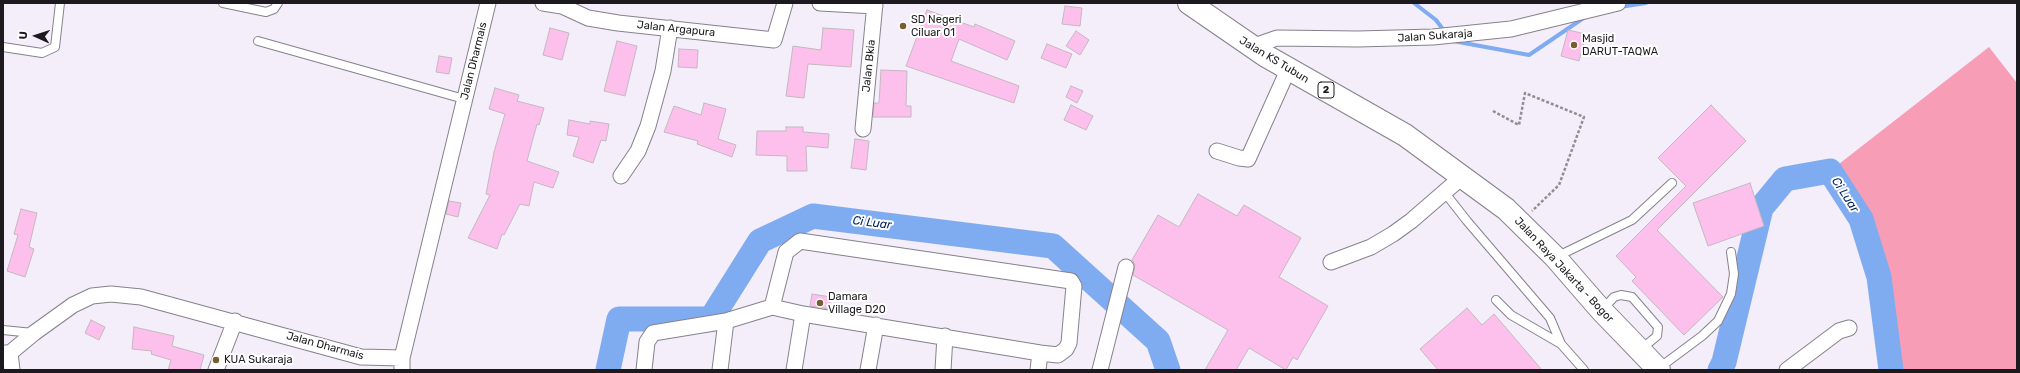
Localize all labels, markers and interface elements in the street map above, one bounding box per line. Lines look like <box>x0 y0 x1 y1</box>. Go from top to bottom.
place label: SD Negeri Ciluar 01 <box>911 13 961 39</box>
north arrow <box>16 16 56 56</box>
street label: Jalan Argapura <box>636 18 716 40</box>
street label: Jalan Dharmais <box>458 21 490 101</box>
marker: SD Negeri Ciluar 01 <box>898 21 908 31</box>
street label: Jalan Sukaraja <box>1397 27 1473 45</box>
text: U <box>17 31 30 40</box>
place label: Masjid DARUT-TAQWA <box>1582 32 1658 58</box>
street label: Jalan KS Tubun <box>1237 34 1311 86</box>
street label: Jalan Bkia <box>860 39 878 93</box>
marker: Masjid DARUT-TAQWA <box>1569 40 1579 50</box>
road number: 2 <box>1318 82 1334 98</box>
water label: Ci Luar <box>1828 175 1862 215</box>
water label: Ci Luar <box>852 213 892 233</box>
street label: Jalan Raya Jakarta - Bogor <box>1512 214 1616 326</box>
place label: Damara Village D20 <box>828 290 886 316</box>
marker: Damara Village D20 <box>815 298 825 308</box>
street label: Jalan Dharmais <box>285 329 365 363</box>
place label: KUA Sukaraja <box>224 353 292 367</box>
marker: KUA Sukaraja <box>211 355 221 365</box>

